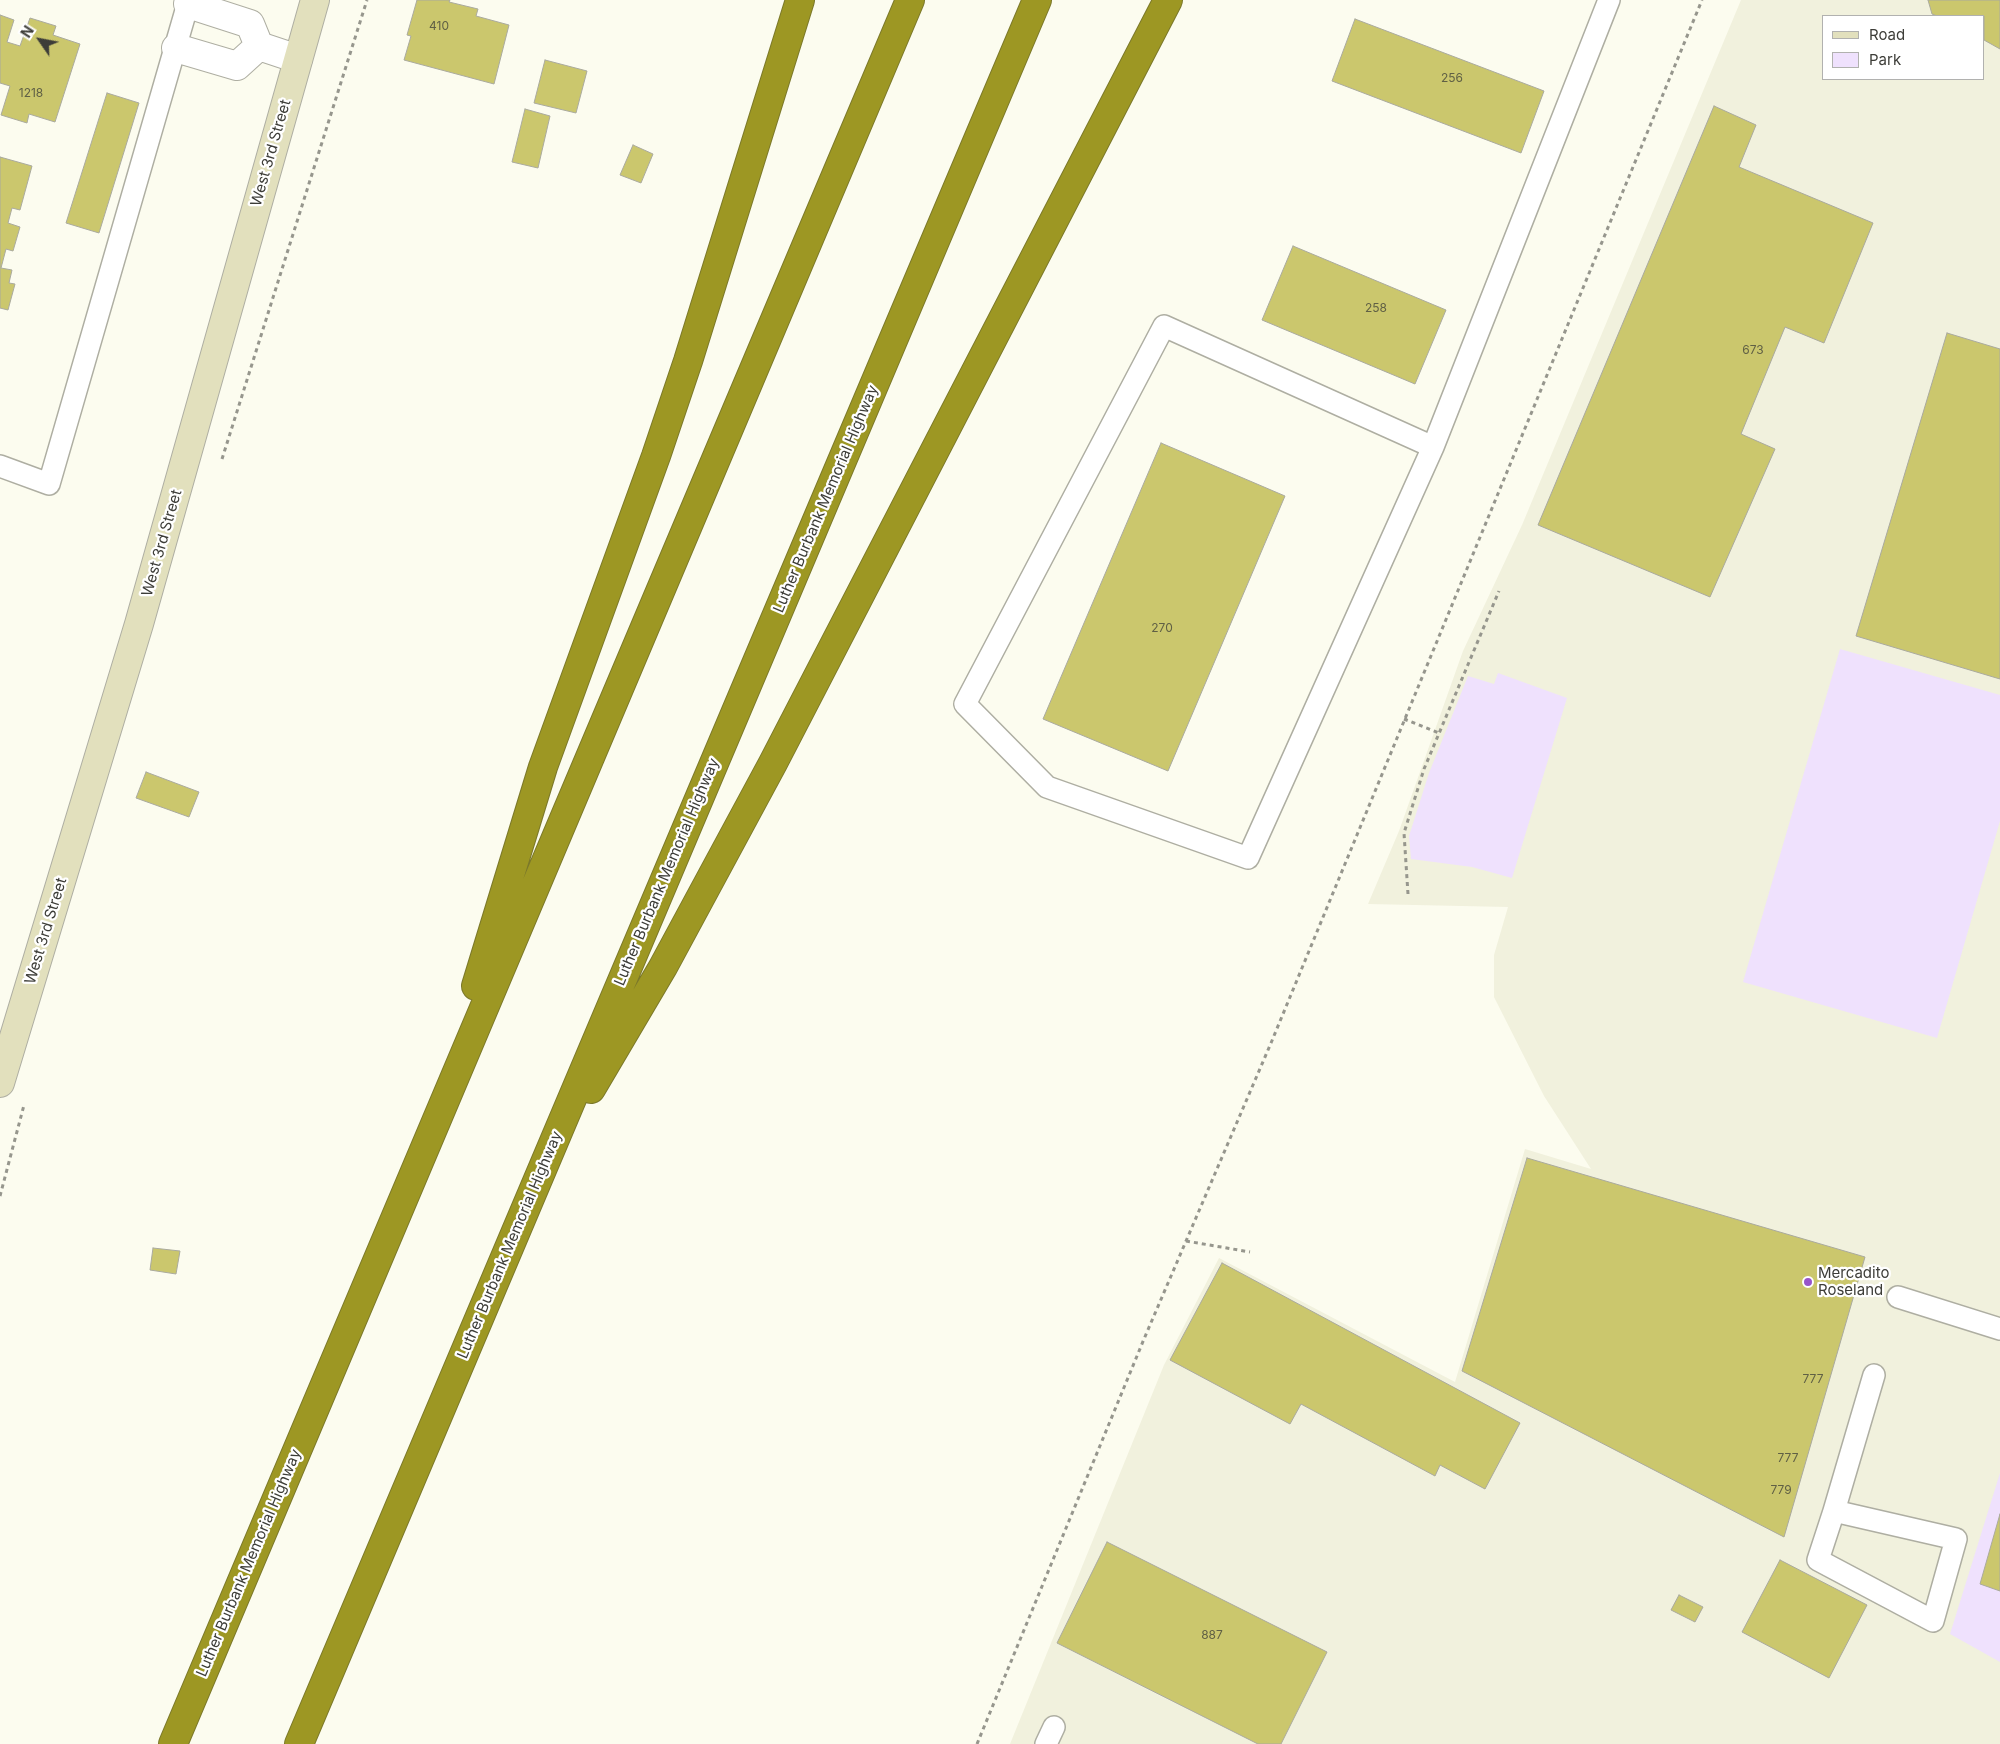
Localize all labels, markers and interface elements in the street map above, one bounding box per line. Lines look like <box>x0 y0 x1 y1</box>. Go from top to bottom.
north arrow <box>15 15 65 65</box>
legend <box>1822 15 1985 80</box>
house number: 410 <box>429 19 449 33</box>
text: N <box>17 22 37 41</box>
text: Road <box>1869 25 1905 44</box>
text: Park <box>1869 50 1901 69</box>
house number: 256 <box>1441 71 1463 85</box>
house number: 1218 <box>19 86 43 100</box>
street label: West 3rd Street <box>247 98 295 208</box>
house number: 258 <box>1365 301 1387 315</box>
house number: 673 <box>1742 343 1764 357</box>
street label: Luther Burbank Memorial Highway <box>770 383 882 615</box>
street label: West 3rd Street <box>138 488 186 598</box>
house number: 270 <box>1151 621 1173 635</box>
street label: Luther Burbank Memorial Highway <box>611 756 723 988</box>
street label: West 3rd Street <box>21 876 71 986</box>
street label: Luther Burbank Memorial Highway <box>454 1129 566 1361</box>
place label: Mercadito Roseland <box>1818 1264 1889 1299</box>
marker: Mercadito Roseland <box>1802 1276 1814 1288</box>
house number: 777 <box>1803 1372 1823 1386</box>
street label: Luther Burbank Memorial Highway <box>193 1447 305 1679</box>
house number: 777 <box>1778 1451 1798 1465</box>
house number: 779 <box>1770 1483 1792 1497</box>
house number: 887 <box>1201 1628 1223 1642</box>

